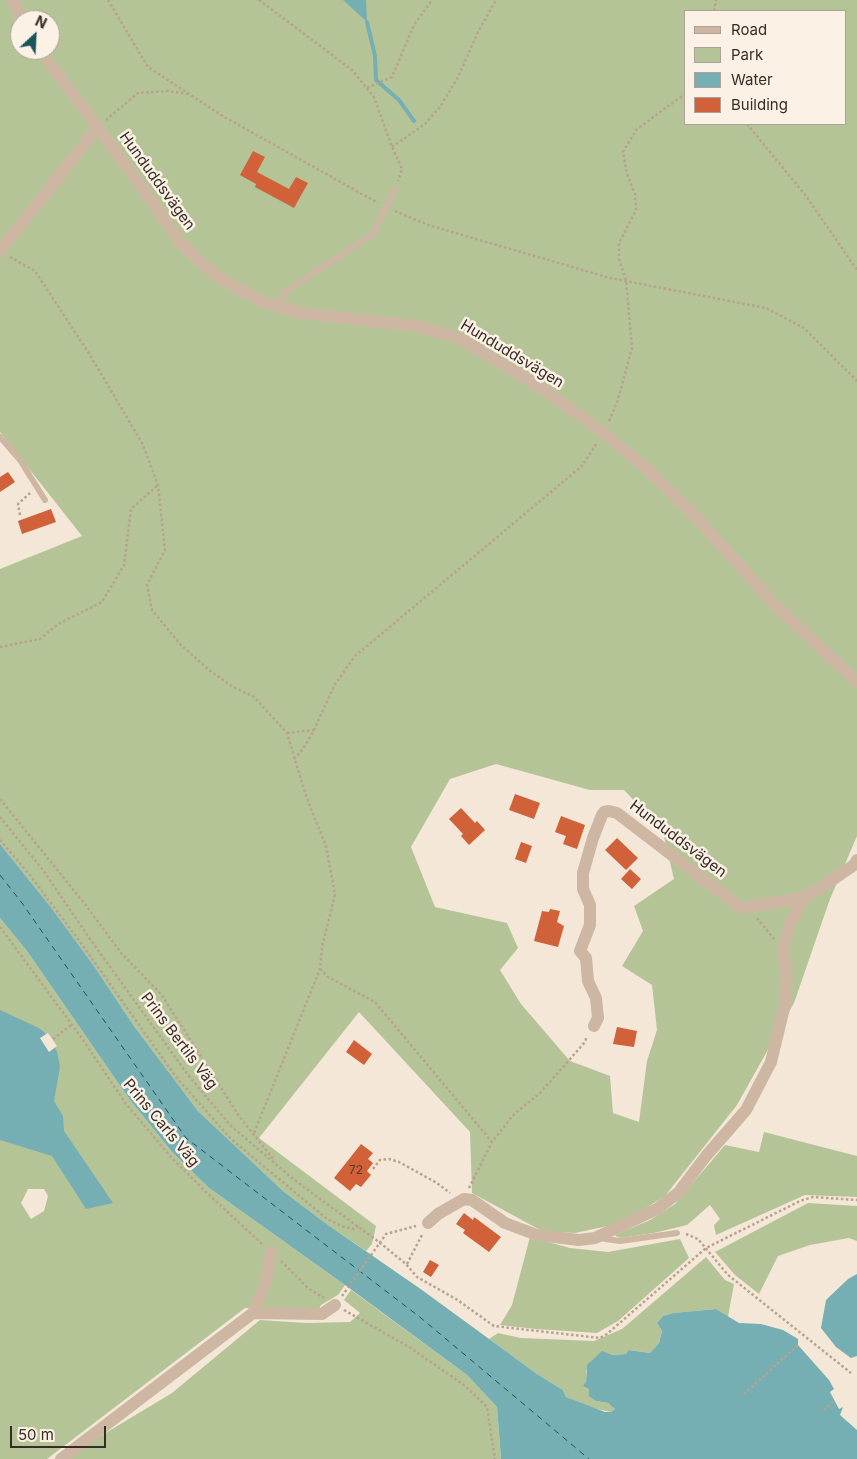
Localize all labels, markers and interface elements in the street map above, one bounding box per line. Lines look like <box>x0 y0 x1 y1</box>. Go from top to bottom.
north arrow <box>10 10 60 60</box>
legend <box>684 10 847 125</box>
text: N <box>33 12 50 32</box>
text: Road <box>731 20 767 39</box>
text: Park <box>731 45 763 64</box>
text: Water <box>731 70 773 89</box>
text: Building <box>731 95 788 114</box>
street label: Hunduddsvägen <box>115 128 199 234</box>
street label: Hunduddsvägen <box>457 316 567 392</box>
street label: Hunduddsvägen <box>626 797 730 881</box>
street label: Prins Bertils Väg <box>137 989 221 1093</box>
street label: Prins Carls Väg <box>119 1076 203 1170</box>
house number: 72 <box>349 1163 363 1177</box>
scale bar <box>12 1416 109 1448</box>
text: 50 m <box>18 1425 54 1444</box>

